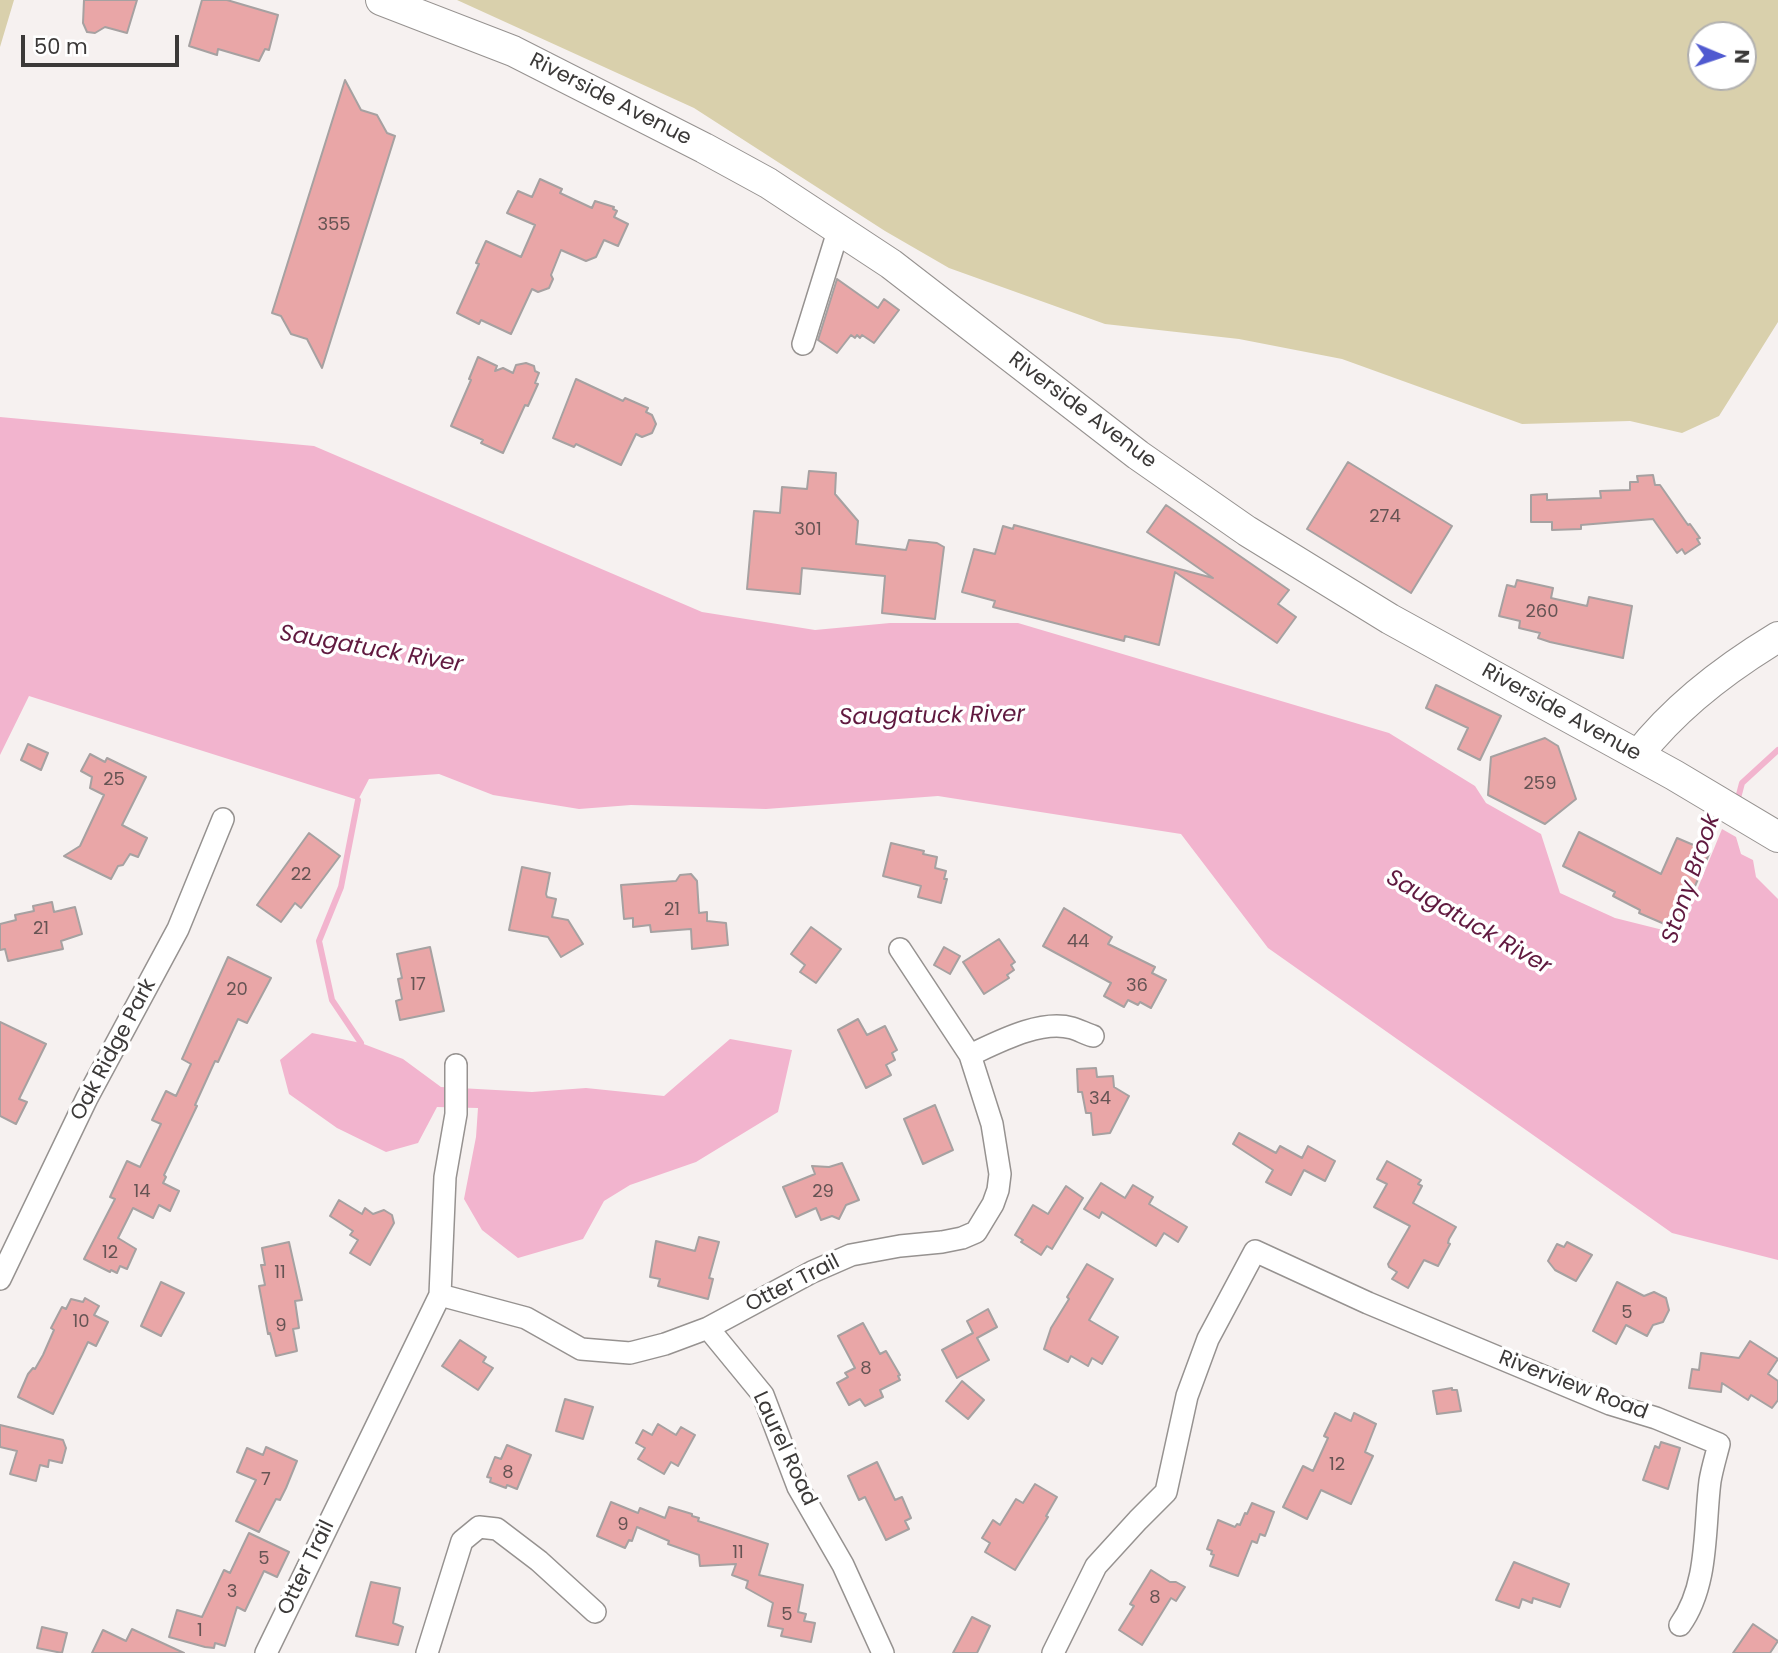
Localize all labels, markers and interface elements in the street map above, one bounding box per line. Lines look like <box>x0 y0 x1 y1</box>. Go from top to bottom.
scale bar <box>24 21 182 65</box>
north arrow <box>1687 21 1757 91</box>
text: 50 m <box>34 32 88 61</box>
street label: Riverside Avenue <box>525 48 695 152</box>
text: N <box>1728 49 1755 64</box>
house number: 355 <box>317 214 351 236</box>
street label: Riverside Avenue <box>1003 347 1161 475</box>
house number: 274 <box>1369 506 1401 528</box>
house number: 301 <box>794 519 822 541</box>
house number: 260 <box>1525 601 1559 623</box>
water label: Saugatuck River <box>277 620 465 680</box>
street label: Riverside Avenue <box>1477 659 1645 767</box>
water label: Saugatuck River <box>839 702 1025 732</box>
house number: 25 <box>103 769 125 791</box>
house number: 259 <box>1524 773 1556 795</box>
water label: Stony Brook <box>1657 811 1727 947</box>
house number: 22 <box>291 864 311 886</box>
water label: Saugatuck River <box>1381 865 1555 981</box>
house number: 21 <box>664 899 680 921</box>
house number: 21 <box>33 918 49 940</box>
house number: 44 <box>1067 931 1089 953</box>
house number: 17 <box>410 974 426 996</box>
street label: Oak Ridge Park <box>66 975 162 1125</box>
house number: 36 <box>1126 975 1148 997</box>
house number: 20 <box>226 979 248 1001</box>
house number: 34 <box>1089 1088 1111 1110</box>
house number: 14 <box>133 1181 151 1203</box>
house number: 29 <box>812 1181 834 1203</box>
house number: 12 <box>102 1242 118 1264</box>
street label: Otter Trail <box>742 1250 844 1318</box>
house number: 11 <box>274 1262 286 1284</box>
house number: 5 <box>1621 1302 1633 1324</box>
house number: 10 <box>72 1311 90 1333</box>
house number: 9 <box>275 1315 287 1337</box>
street label: Riverview Road <box>1495 1346 1651 1426</box>
house number: 8 <box>860 1358 872 1380</box>
street label: Laurel Road <box>747 1388 821 1510</box>
house number: 12 <box>1329 1454 1345 1476</box>
house number: 8 <box>502 1462 514 1484</box>
house number: 7 <box>261 1469 271 1491</box>
house number: 9 <box>617 1514 629 1536</box>
street label: Otter Trail <box>273 1517 341 1619</box>
house number: 11 <box>732 1542 744 1564</box>
house number: 5 <box>258 1548 270 1570</box>
house number: 3 <box>227 1581 237 1603</box>
house number: 8 <box>1149 1587 1161 1609</box>
house number: 5 <box>781 1604 793 1626</box>
house number: 1 <box>197 1620 203 1642</box>

